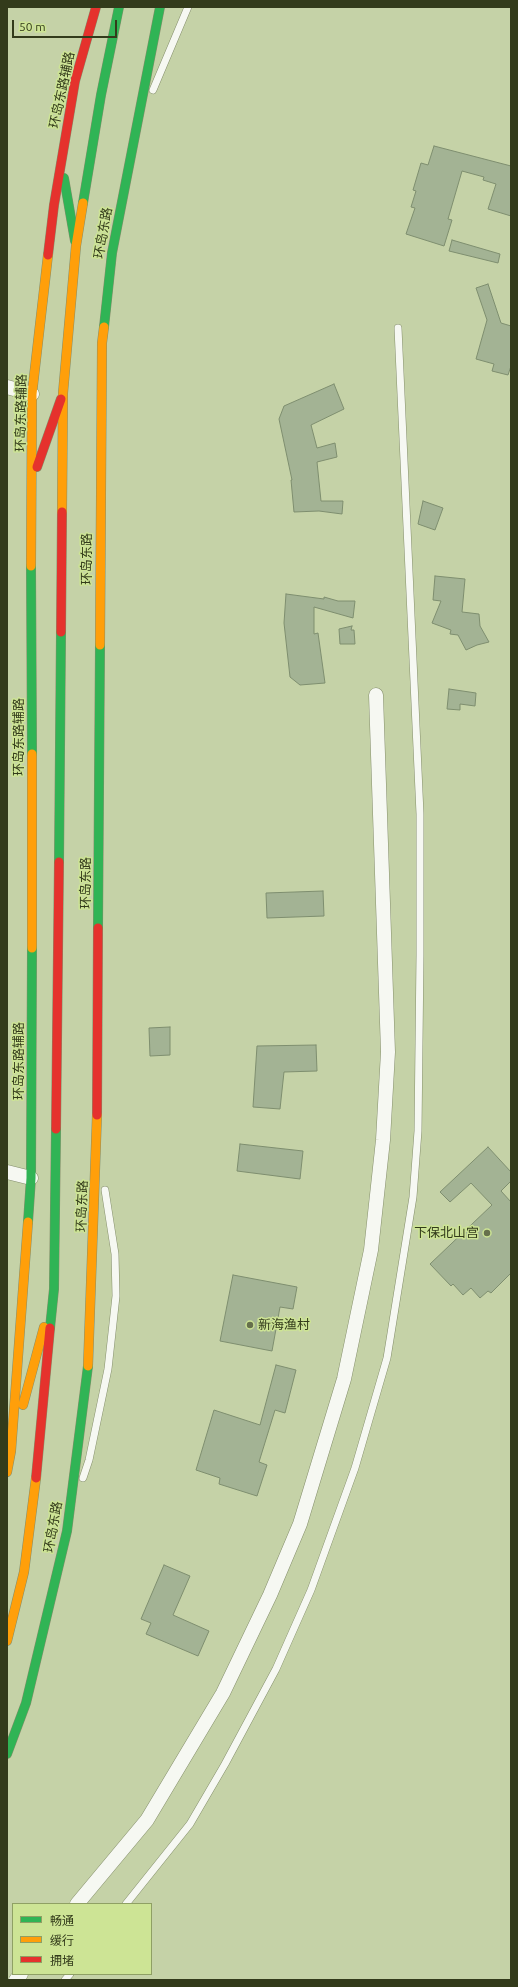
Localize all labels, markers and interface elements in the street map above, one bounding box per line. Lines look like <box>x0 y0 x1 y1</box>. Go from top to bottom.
scale bar <box>14 12 119 38</box>
text: 50 m <box>19 20 46 33</box>
street label: 环岛东路辅路 <box>46 50 78 130</box>
street label: 环岛东路 <box>91 206 115 260</box>
street label: 环岛东路辅路 <box>13 374 29 452</box>
street label: 环岛东路 <box>79 533 95 585</box>
street label: 环岛东路辅路 <box>11 698 27 776</box>
street label: 环岛东路 <box>78 857 94 909</box>
street label: 环岛东路辅路 <box>11 1022 27 1100</box>
street label: 环岛东路 <box>73 1180 91 1232</box>
place label: 下保北山宫 <box>414 1225 479 1241</box>
marker: 下保北山宫 <box>482 1228 492 1238</box>
place label: 新海渔村 <box>258 1317 310 1333</box>
marker: 新海渔村 <box>245 1320 255 1330</box>
street label: 环岛东路 <box>41 1500 65 1554</box>
legend <box>12 1903 152 1975</box>
text: 畅通 <box>50 1914 74 1927</box>
text: 缓行 <box>50 1934 74 1947</box>
text: 拥堵 <box>50 1954 74 1967</box>

